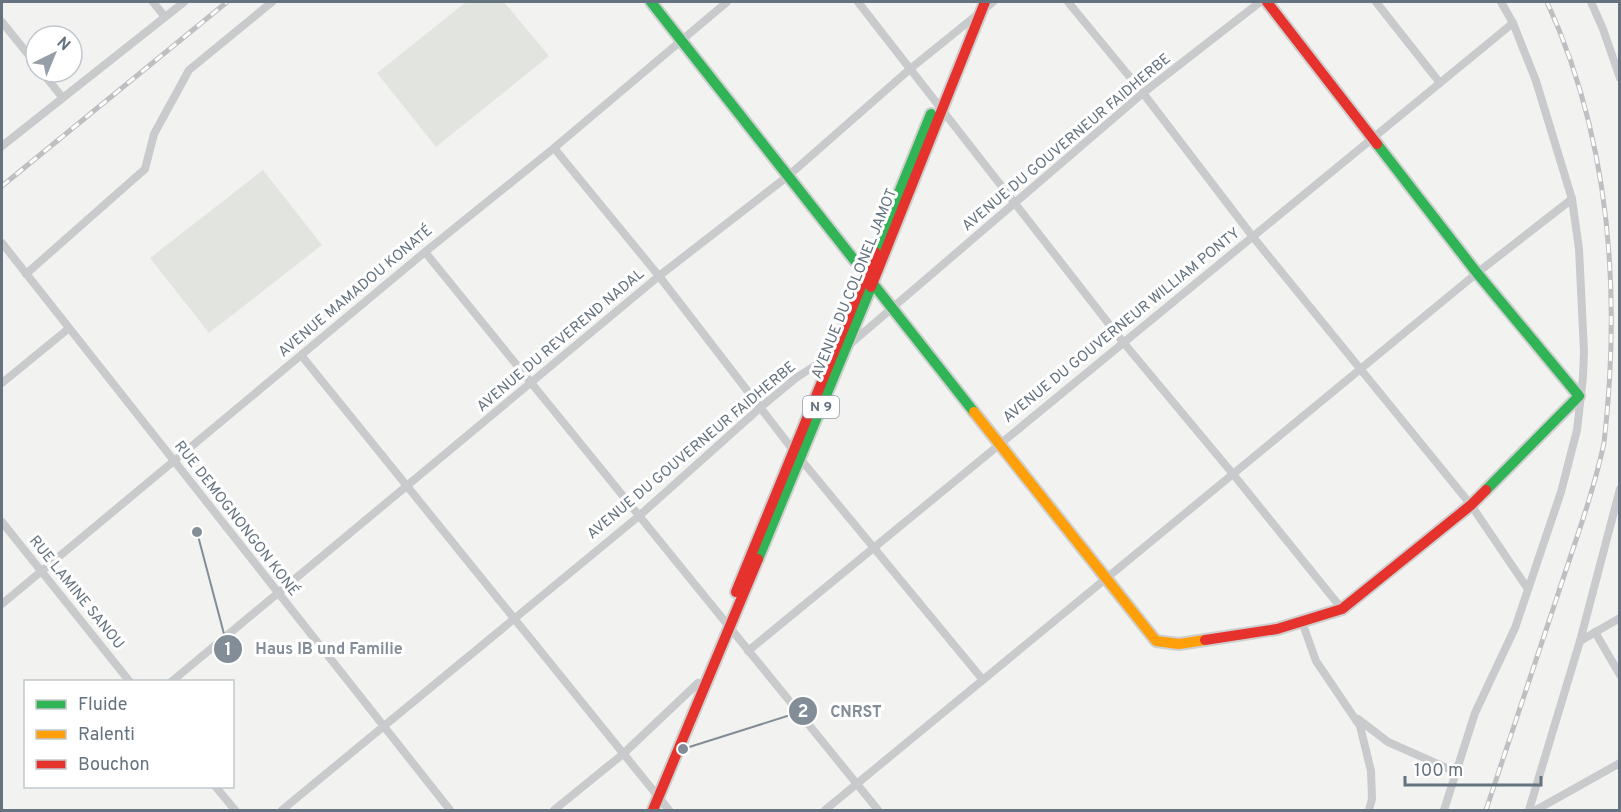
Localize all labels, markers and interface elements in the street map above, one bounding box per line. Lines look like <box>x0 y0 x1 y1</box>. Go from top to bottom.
north arrow <box>24 24 84 84</box>
text: N <box>52 33 74 56</box>
street label: AVENUE DU GOUVERNEUR FAIDHERBE <box>959 50 1175 236</box>
street label: AVENUE DU COLONEL JAMOT <box>808 186 902 382</box>
street label: AVENUE MAMADOU KONATÉ <box>274 221 437 362</box>
street label: AVENUE DU GOUVERNEUR WILLIAM PONTY <box>1000 224 1245 428</box>
street label: AVENUE DU REVEREND NADAL <box>473 265 649 417</box>
street label: AVENUE DU GOUVERNEUR FAIDHERBE <box>584 358 800 544</box>
road number: N 9 <box>803 396 839 418</box>
street label: RUE DEMOGNONGON KONÉ <box>169 437 303 601</box>
street label: RUE LAMINE SANOU <box>24 532 128 654</box>
callout: Haus IB und Familie <box>213 632 414 666</box>
text: 1 <box>224 639 232 662</box>
text: Haus IB und Familie <box>255 640 403 660</box>
legend <box>24 680 234 788</box>
text: Fluide <box>78 694 127 717</box>
callout: CNRST <box>788 694 893 728</box>
text: 2 <box>797 701 809 724</box>
text: CNRST <box>830 703 882 723</box>
text: Ralenti <box>78 724 135 747</box>
scale bar <box>1405 749 1542 787</box>
text: Bouchon <box>78 754 150 777</box>
text: 100 m <box>1414 760 1463 783</box>

